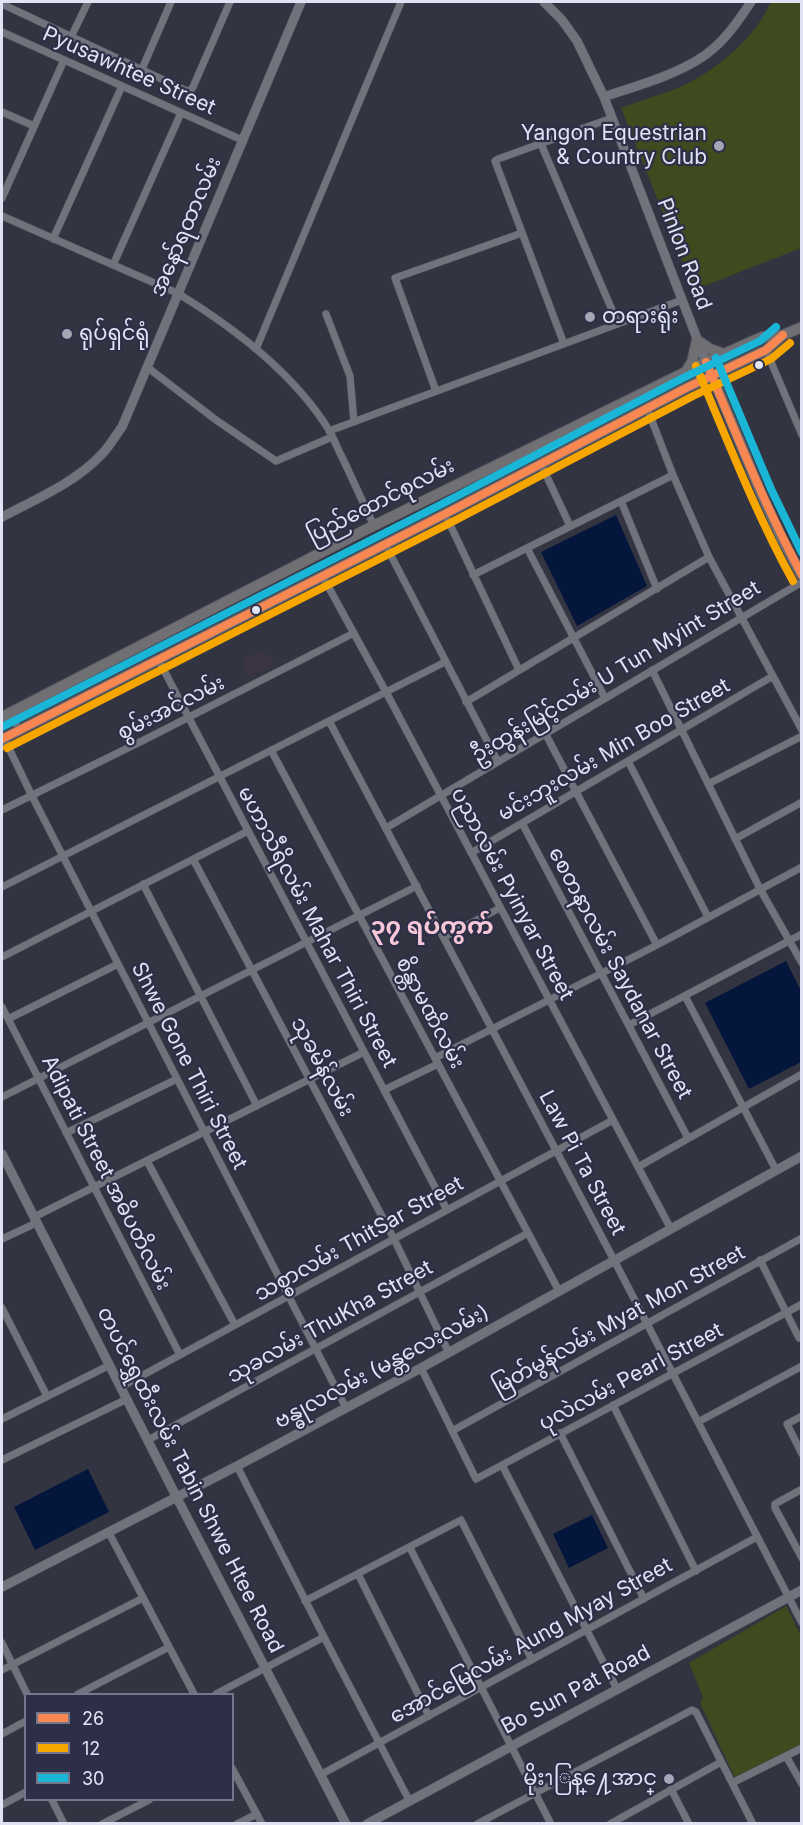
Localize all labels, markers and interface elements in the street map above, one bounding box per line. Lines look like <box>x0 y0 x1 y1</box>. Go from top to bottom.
street label: Pyusawhtee Street <box>39 22 219 120</box>
place label: Yangon Equestrian & Country Club <box>521 121 707 171</box>
marker: Yangon Equestrian & Country Club <box>712 139 726 153</box>
street label: အနော်ရထာလမ်း <box>145 153 227 301</box>
street label: Pinlon Road <box>651 195 717 313</box>
place label: တရားရုံး <box>602 304 678 330</box>
marker: တရားရုံး <box>583 310 597 324</box>
place label: ရုပ်ရှင်ရုံ <box>79 321 150 347</box>
marker: ရုပ်ရှင်ရုံ <box>60 327 74 341</box>
unlabelled marker <box>753 359 765 371</box>
street label: ပြည်ထောင်စုလမ်း <box>303 453 459 549</box>
street label: ဦးထွန်းမြင့်လမ်း U Tun Myint Street <box>467 576 765 768</box>
unlabelled marker <box>250 604 262 616</box>
street label: စွမ်းအင်လမ်း <box>113 670 229 746</box>
street label: မင်းဘူးလမ်း Min Boo Street <box>494 673 734 827</box>
street label: မဟာသီရိလမ်း Mahar Thiri Street <box>232 782 402 1072</box>
street label: ပညာလမ်း Pyinyar Street <box>445 783 579 1005</box>
street label: စေတနာလမ်း Saydanar Street <box>543 843 697 1103</box>
district label: ၃၇ ရပ်ကွက် <box>370 913 494 941</box>
street label: စိန္တာမဏိလမ်း <box>390 953 470 1073</box>
street label: Shwe Gone Thiri Street <box>126 958 252 1174</box>
street label: သုခမိန်လမ်း <box>285 1013 359 1121</box>
street label: Adipati Street အဓိပတိလမ်း <box>36 1052 176 1294</box>
street label: Law Pi Ta Street <box>533 1086 631 1240</box>
street label: သစ္စာလမ်း ThitSar Street <box>250 1171 468 1307</box>
street label: မြတ်မွန်လမ်း Myat Mon Street <box>489 1240 749 1400</box>
street label: သုခလမ်း ThuKha Street <box>223 1255 437 1389</box>
street label: ဗန္ဓုလလမ်း (မန္တလေးလမ်း) <box>270 1300 494 1434</box>
street label: တပင်ရွှေထီးလမ်း Tabin Shwe Htee Road <box>91 1303 289 1657</box>
street label: ပုလဲလမ်း Pearl Street <box>535 1318 727 1436</box>
street label: အောင်မြေလမ်း Aung Myay Street <box>385 1553 677 1729</box>
street label: Bo Sun Pat Road <box>497 1640 655 1740</box>
legend <box>24 1693 234 1801</box>
text: 26 <box>82 1708 104 1729</box>
text: 12 <box>82 1738 100 1759</box>
place label: မိုးၫြန္႔ေအာင္ <box>523 1766 657 1792</box>
text: 30 <box>82 1768 104 1789</box>
marker: မိုးၫြန္႔ေအာင္ <box>662 1772 676 1786</box>

